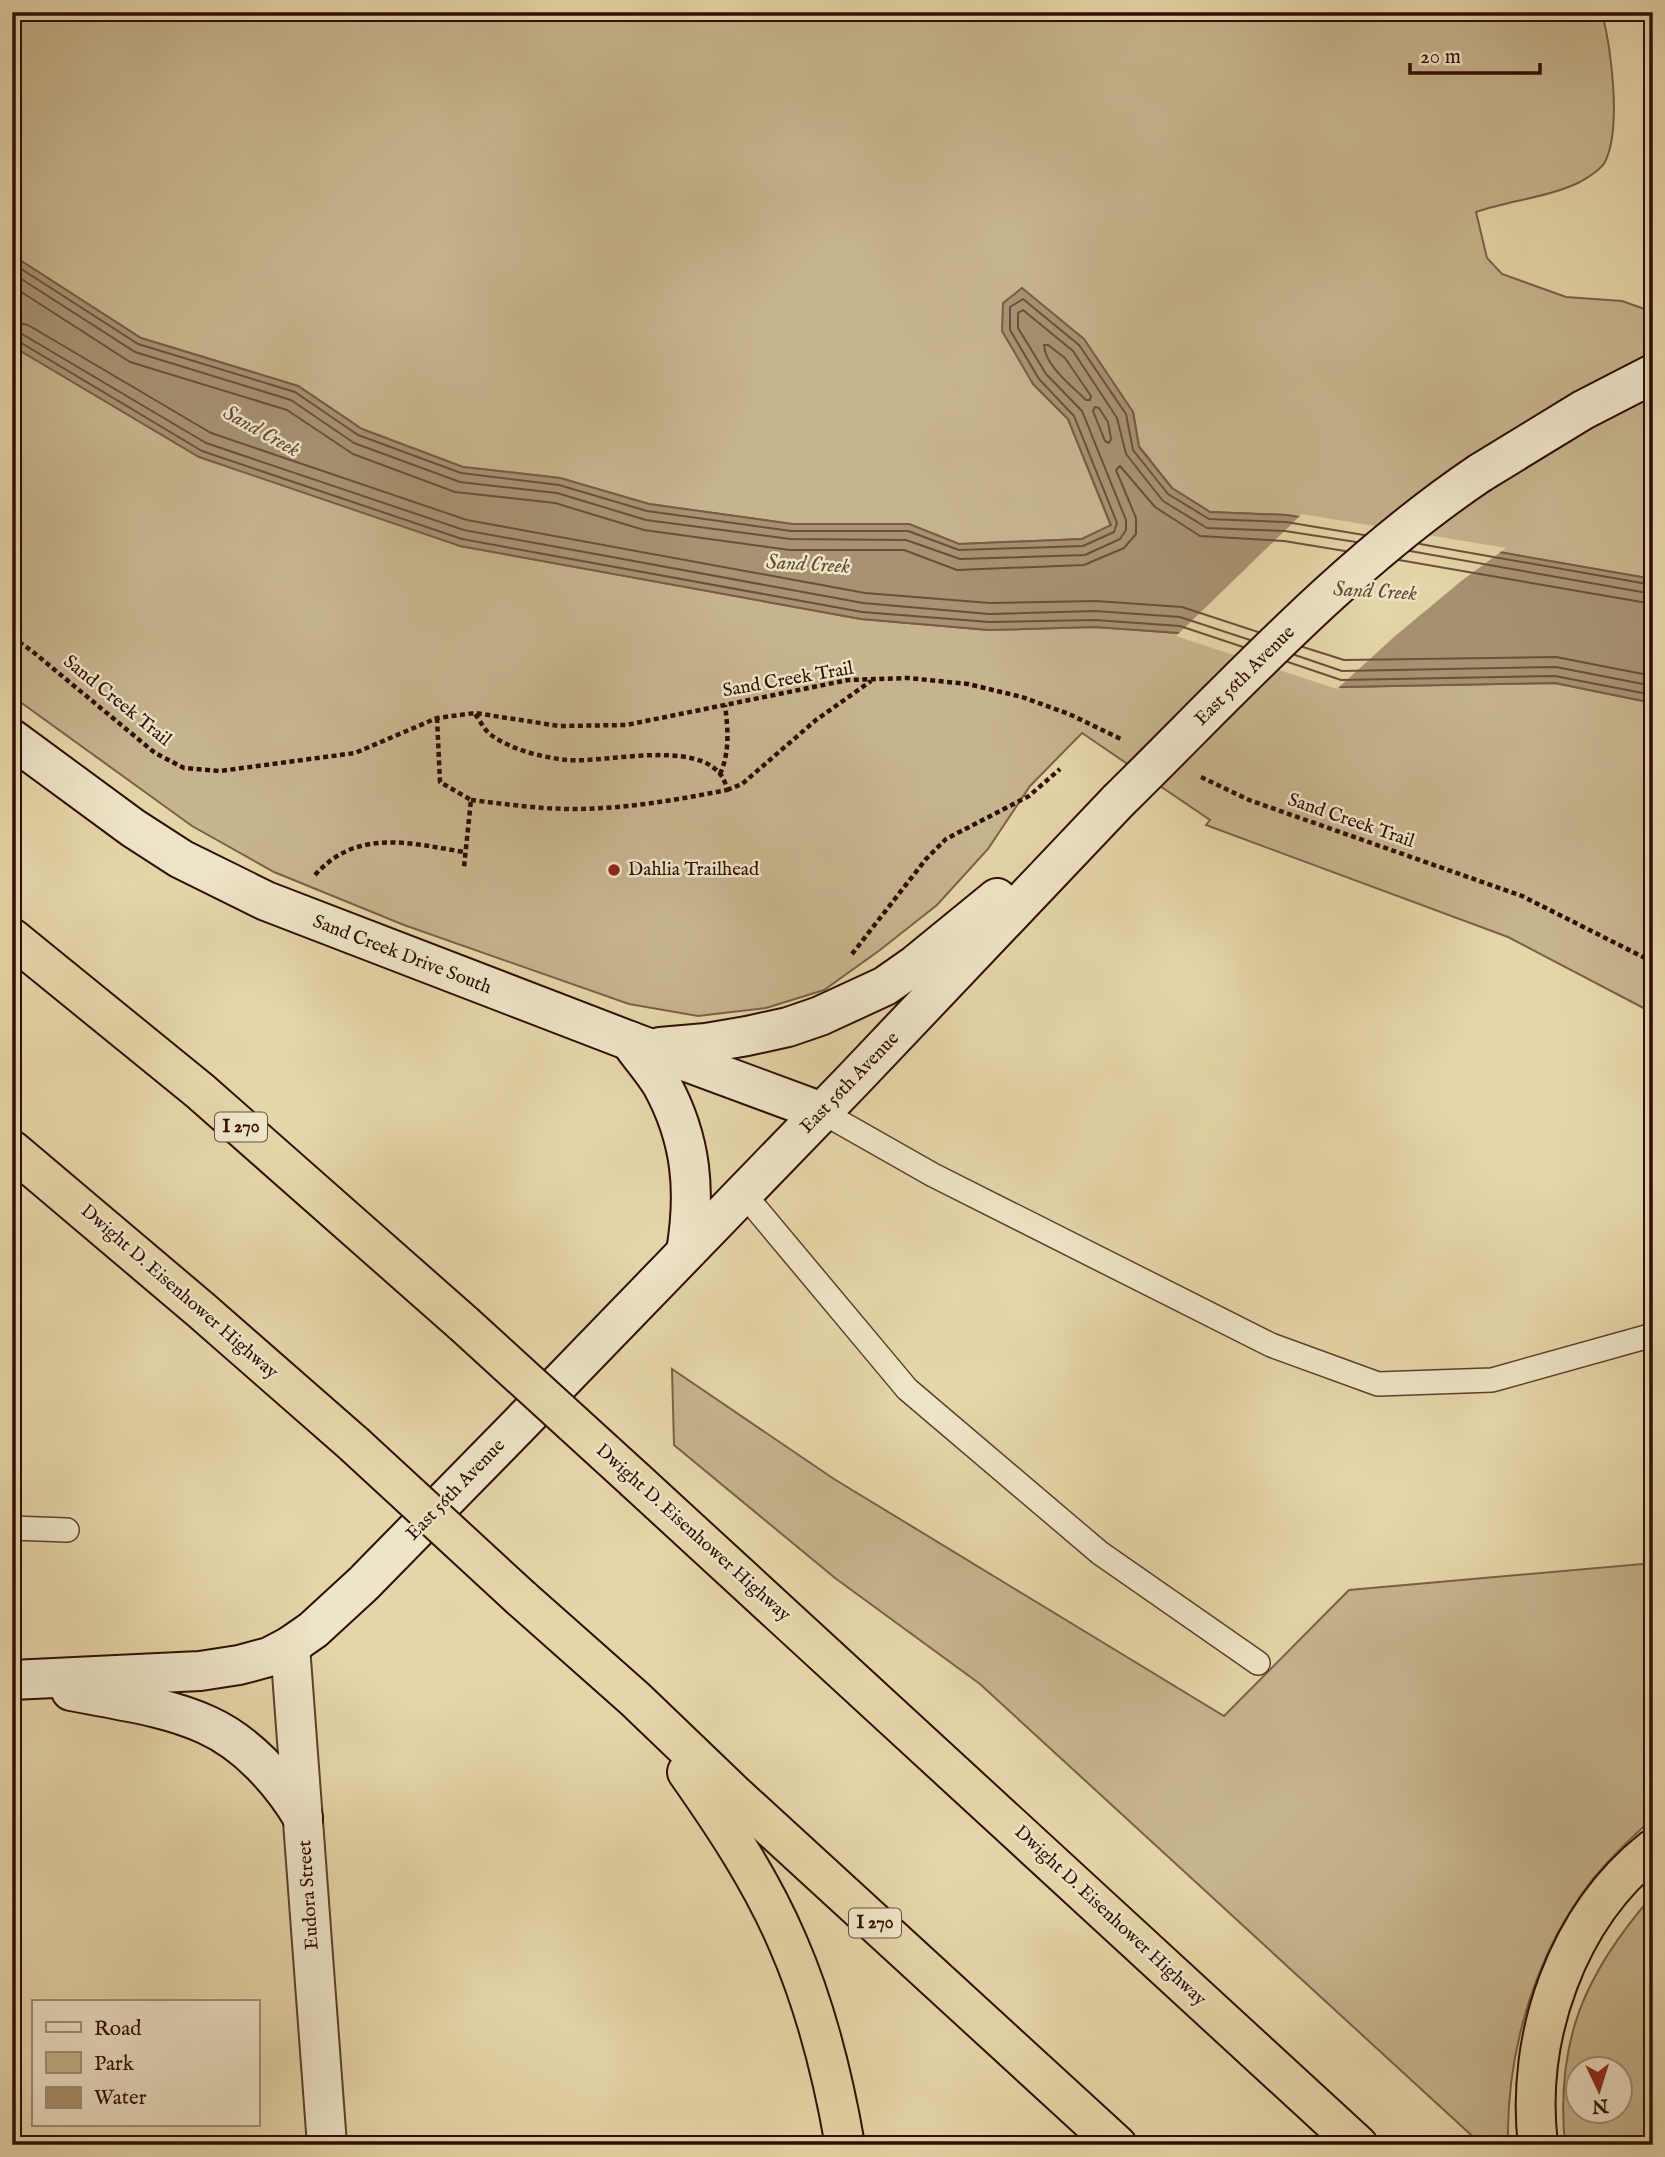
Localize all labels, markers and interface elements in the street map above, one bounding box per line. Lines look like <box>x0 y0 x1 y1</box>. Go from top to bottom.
scale bar <box>1410 32 1539 76</box>
text: 20 m <box>1420 44 1461 71</box>
water label: Sand Creek <box>218 400 305 464</box>
water label: Sand Creek <box>765 549 851 581</box>
water label: Sand Creek <box>1332 576 1418 608</box>
street label: East 56th Avenue <box>1190 621 1300 731</box>
street label: Sand Creek Trail <box>58 650 177 753</box>
street label: Sand Creek Trail <box>721 657 856 703</box>
street label: Sand Creek Trail <box>1284 788 1418 854</box>
place label: Dahlia Trailhead <box>628 858 760 882</box>
marker: Dahlia Trailhead <box>606 862 622 878</box>
street label: Sand Creek Drive South <box>309 910 495 1000</box>
street label: East 56th Avenue <box>795 1027 905 1139</box>
road number: I 270 <box>215 1112 267 1142</box>
street label: Dwight D. Eisenhower Highway <box>75 1199 283 1385</box>
street label: East 56th Avenue <box>401 1434 511 1546</box>
street label: Dwight D. Eisenhower Highway <box>590 1439 796 1627</box>
street label: Dwight D. Eisenhower Highway <box>1009 1820 1212 2012</box>
street label: Eudora Street <box>293 1839 325 1951</box>
road number: I 270 <box>849 1909 901 1938</box>
legend <box>32 2000 259 2126</box>
text: Road <box>94 2016 142 2043</box>
text: Park <box>94 2051 135 2078</box>
north arrow <box>1564 2056 1634 2126</box>
text: Water <box>94 2085 147 2112</box>
text: N <box>1590 2092 1610 2118</box>

